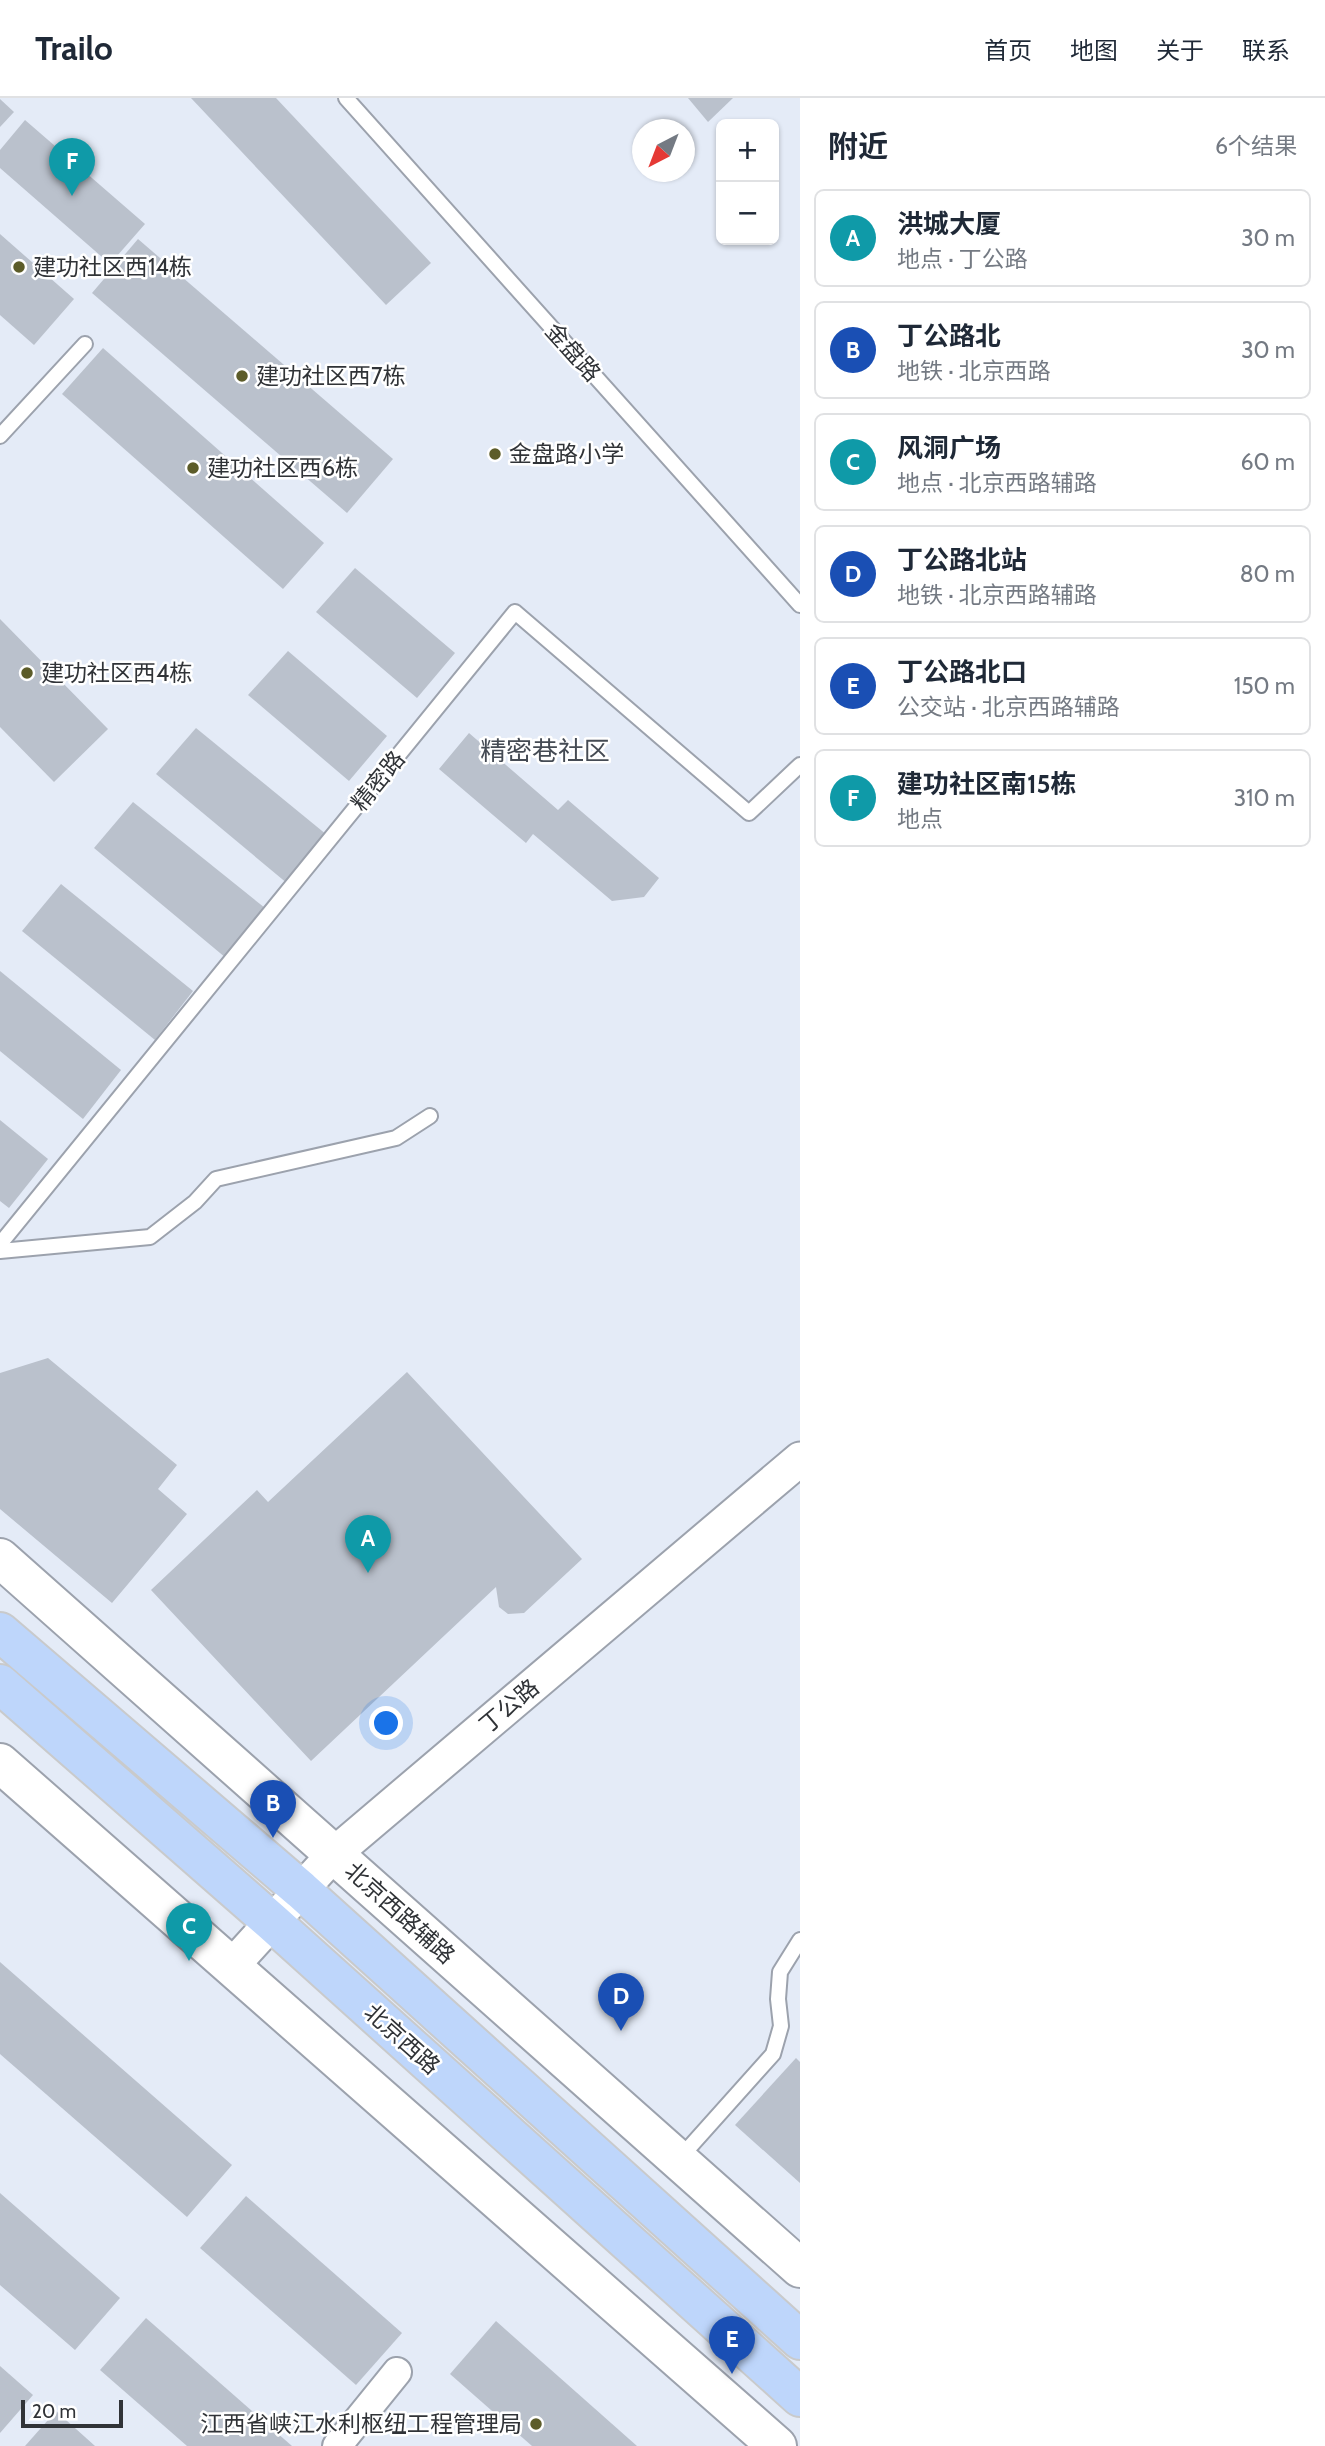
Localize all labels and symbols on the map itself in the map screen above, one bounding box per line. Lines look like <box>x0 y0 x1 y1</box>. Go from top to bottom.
north arrow <box>632 119 695 182</box>
pin: F <box>49 138 95 196</box>
place label: 建功社区西14栋 <box>33 253 192 281</box>
marker: 建功社区西14栋 <box>11 259 27 275</box>
street label: 金盘路 <box>540 317 606 387</box>
place label: 建功社区西7栋 <box>256 362 406 390</box>
marker: 建功社区西7栋 <box>234 368 250 384</box>
place label: 金盘路小学 <box>509 440 624 468</box>
marker: 金盘路小学 <box>487 446 503 462</box>
place label: 建功社区西6栋 <box>207 454 358 482</box>
marker: 建功社区西6栋 <box>185 460 201 476</box>
place label: 建功社区西4栋 <box>41 659 192 687</box>
marker: 建功社区西4栋 <box>19 665 35 681</box>
district label: 精密巷社区 <box>480 735 610 767</box>
street label: 精密路 <box>345 745 411 817</box>
pin: A <box>345 1515 391 1573</box>
street label: 丁公路 <box>474 1673 544 1739</box>
your location <box>369 1706 403 1740</box>
pin: B <box>250 1780 296 1838</box>
street label: 北京西路辅路 <box>339 1856 461 1970</box>
pin: C <box>166 1903 212 1961</box>
pin: D <box>598 1973 644 2031</box>
street label: 北京西路 <box>358 1998 446 2080</box>
pin: E <box>709 2316 755 2374</box>
scale bar <box>21 2397 122 2429</box>
place label: 江西省峡江水利枢纽工程管理局 <box>200 2410 522 2438</box>
marker: 江西省峡江水利枢纽工程管理局 <box>528 2416 544 2432</box>

